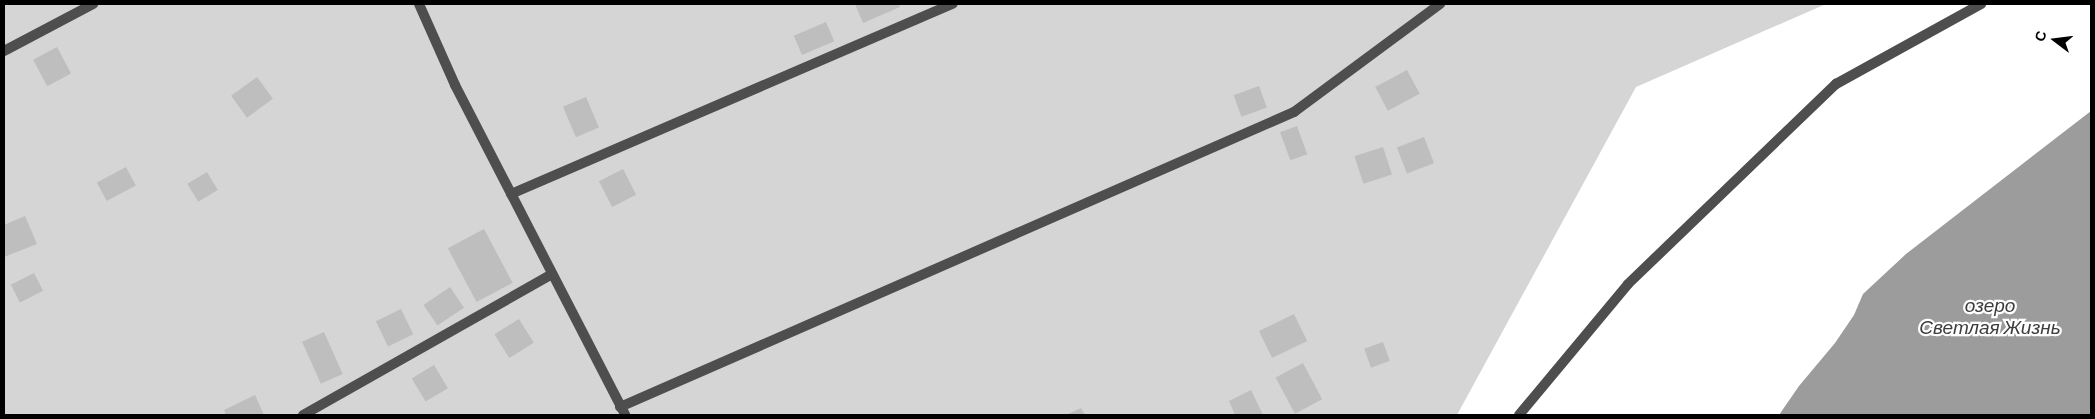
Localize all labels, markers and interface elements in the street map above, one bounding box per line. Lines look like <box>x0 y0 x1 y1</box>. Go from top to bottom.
north arrow <box>2030 15 2080 65</box>
text: С <box>2031 29 2050 43</box>
water label: озеро Светлая Жизнь <box>1919 294 2061 338</box>

